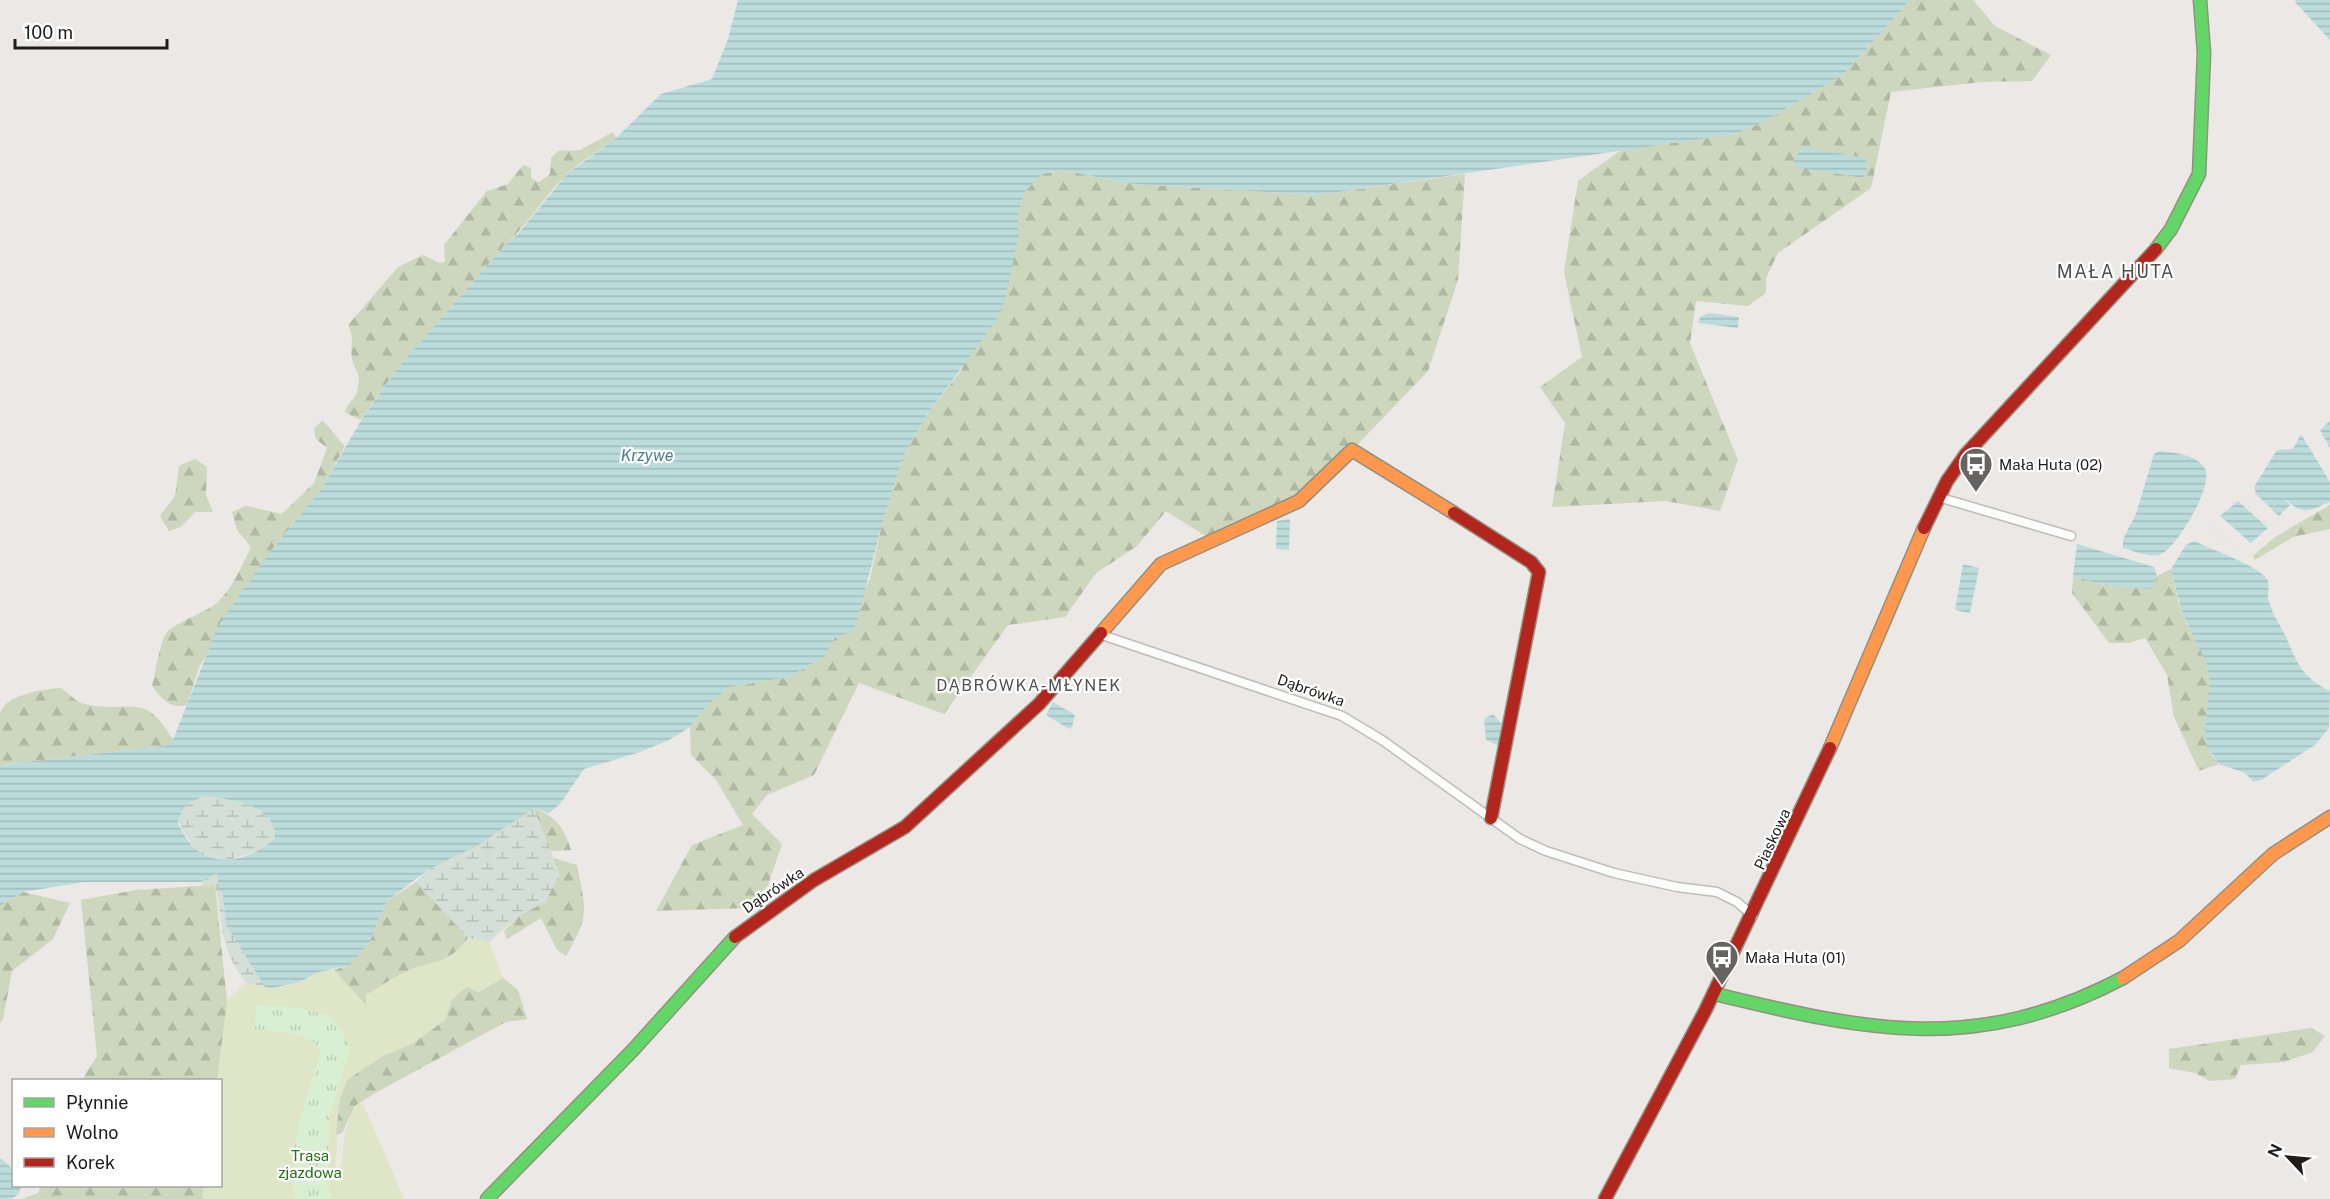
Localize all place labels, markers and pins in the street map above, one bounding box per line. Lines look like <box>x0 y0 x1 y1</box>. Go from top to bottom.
bus stop icon: Mała Huta (02) <box>1958 446 1994 493</box>
place label: Mała Huta (02) <box>1999 456 2103 473</box>
bus stop icon: Mała Huta (01) <box>1704 939 1740 986</box>
place label: Mała Huta (01) <box>1745 949 1846 966</box>

